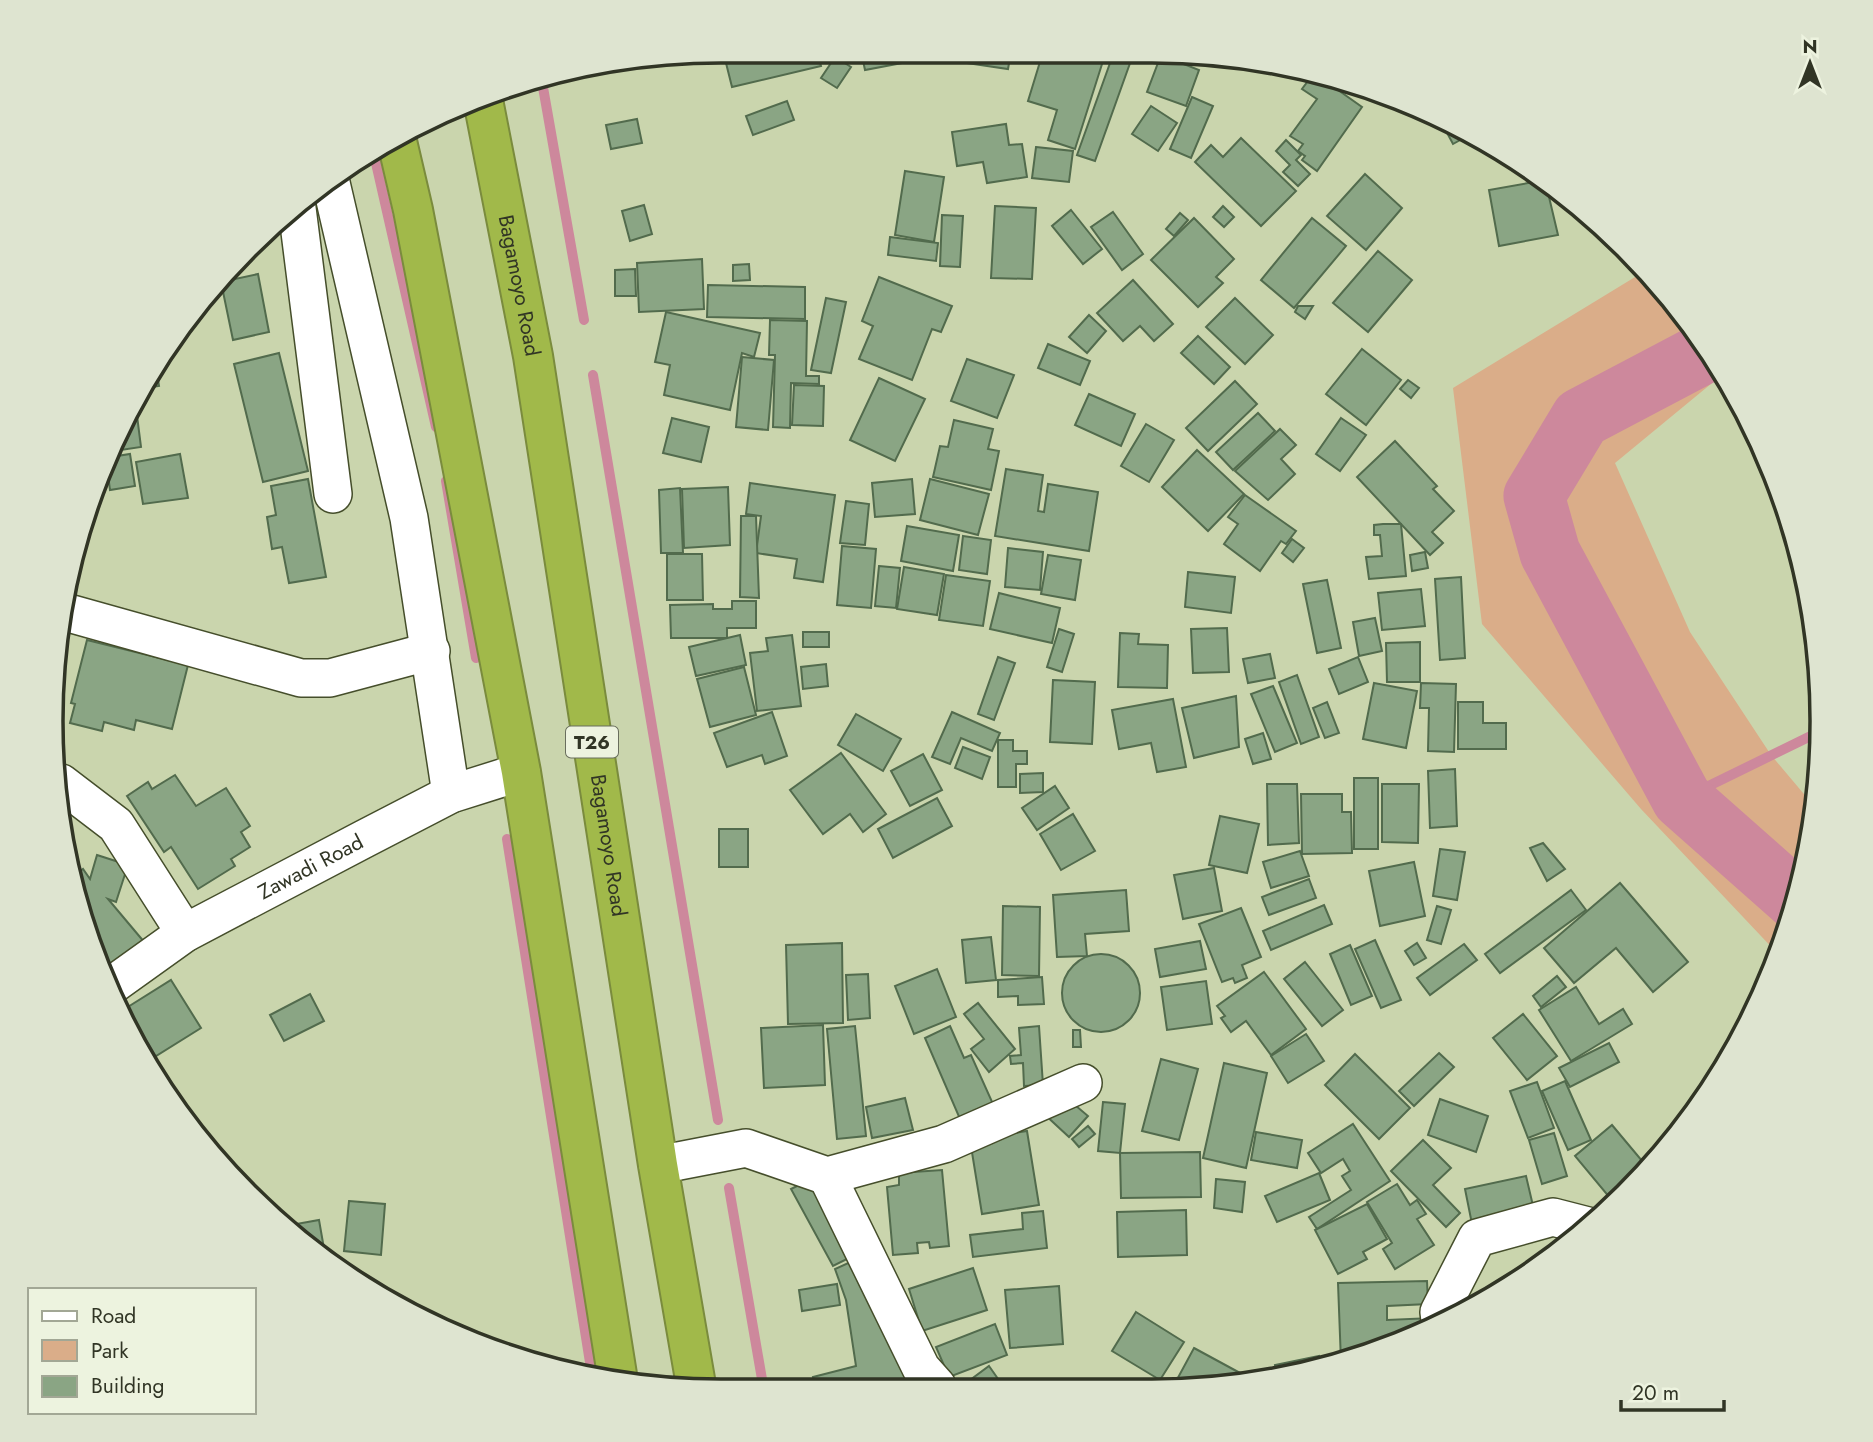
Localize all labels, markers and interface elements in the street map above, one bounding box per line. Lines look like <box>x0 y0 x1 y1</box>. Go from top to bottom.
north arrow <box>1775 28 1845 98</box>
text: N <box>1802 33 1818 60</box>
street label: Bagamoyo Road <box>491 212 548 359</box>
road number: T26 <box>566 726 618 758</box>
street label: Bagamoyo Road <box>583 772 634 919</box>
street label: Zawadi Road <box>253 827 369 907</box>
legend <box>28 1288 256 1414</box>
text: Road <box>91 1301 136 1331</box>
text: Park <box>91 1336 129 1366</box>
scale bar <box>1621 1368 1724 1412</box>
text: Building <box>91 1371 164 1401</box>
text: 20 m <box>1632 1378 1679 1408</box>

